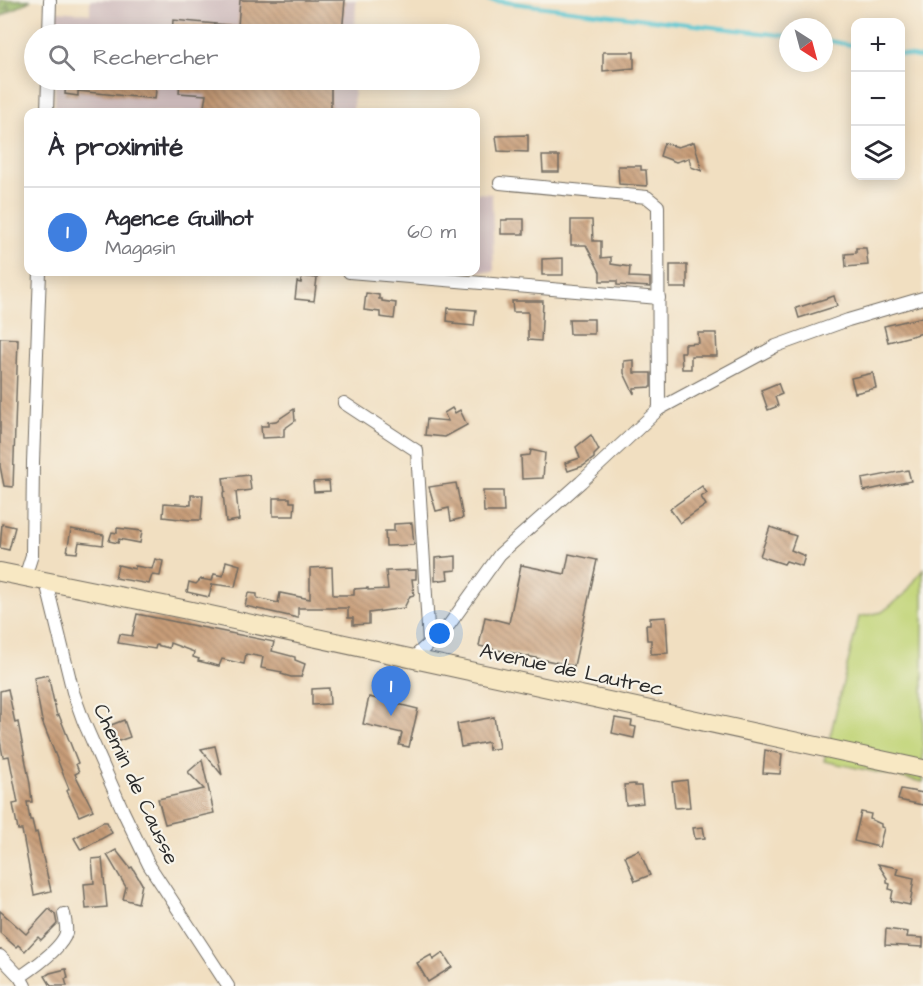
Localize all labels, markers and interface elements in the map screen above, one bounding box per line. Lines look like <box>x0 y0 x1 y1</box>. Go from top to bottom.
north arrow <box>779 18 833 72</box>
map controls <box>851 18 905 180</box>
button: + <box>851 18 905 72</box>
search box <box>24 24 480 90</box>
icon: search <box>45 41 78 74</box>
text: Rechercher <box>93 42 218 73</box>
button: − <box>851 72 905 126</box>
button: layers <box>851 126 905 180</box>
text: À proximité <box>48 129 183 165</box>
text: Agence Guilhot <box>105 203 253 234</box>
text: 1 <box>66 218 69 246</box>
text: 60 m <box>407 218 456 246</box>
text: Magasin <box>105 234 175 262</box>
your location <box>425 619 454 648</box>
street label: Avenue de Lautrec <box>477 636 667 704</box>
pin: 1 <box>372 666 410 716</box>
street label: Chemin de Causse <box>86 699 186 869</box>

